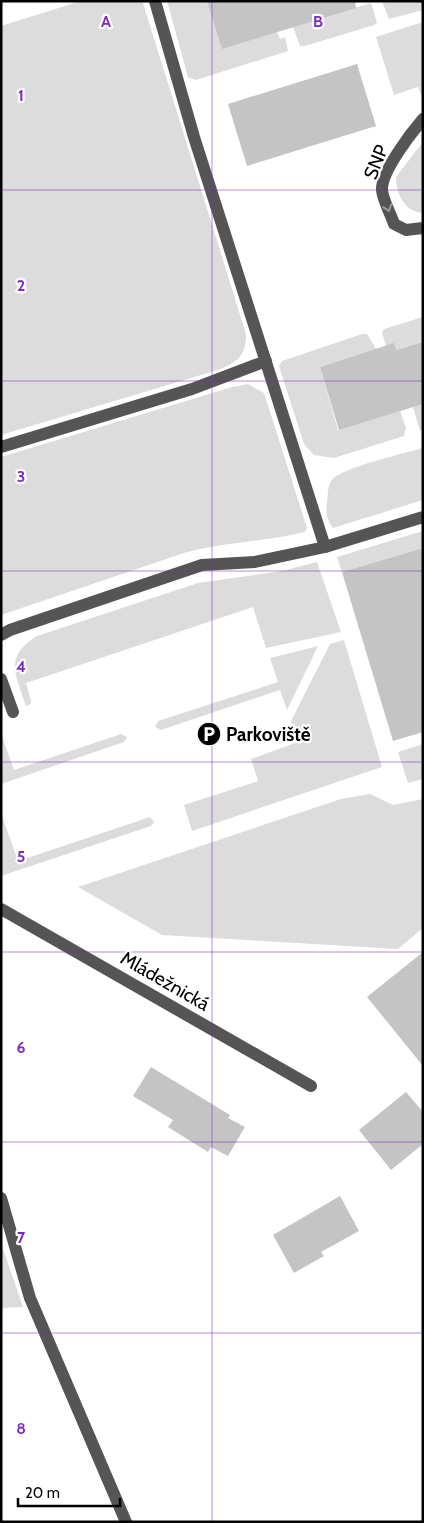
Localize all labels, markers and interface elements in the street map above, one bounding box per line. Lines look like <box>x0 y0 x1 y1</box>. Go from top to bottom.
text: A <box>101 12 111 31</box>
text: B <box>313 12 323 31</box>
text: 1 <box>18 86 24 105</box>
street label: SNP <box>359 141 393 183</box>
one-way arrow <box>382 203 392 211</box>
text: 2 <box>17 276 25 295</box>
text: 3 <box>17 467 25 486</box>
text: 4 <box>16 657 26 676</box>
parking icon: Parkoviště <box>196 721 222 747</box>
place label: Parkoviště <box>226 723 311 746</box>
text: 5 <box>17 847 25 866</box>
street label: Mládežnická <box>116 946 214 1016</box>
text: 6 <box>17 1038 26 1057</box>
text: 7 <box>17 1228 26 1247</box>
text: 8 <box>16 1419 26 1438</box>
scale bar <box>18 1476 120 1508</box>
text: 20 m <box>25 1484 60 1502</box>

